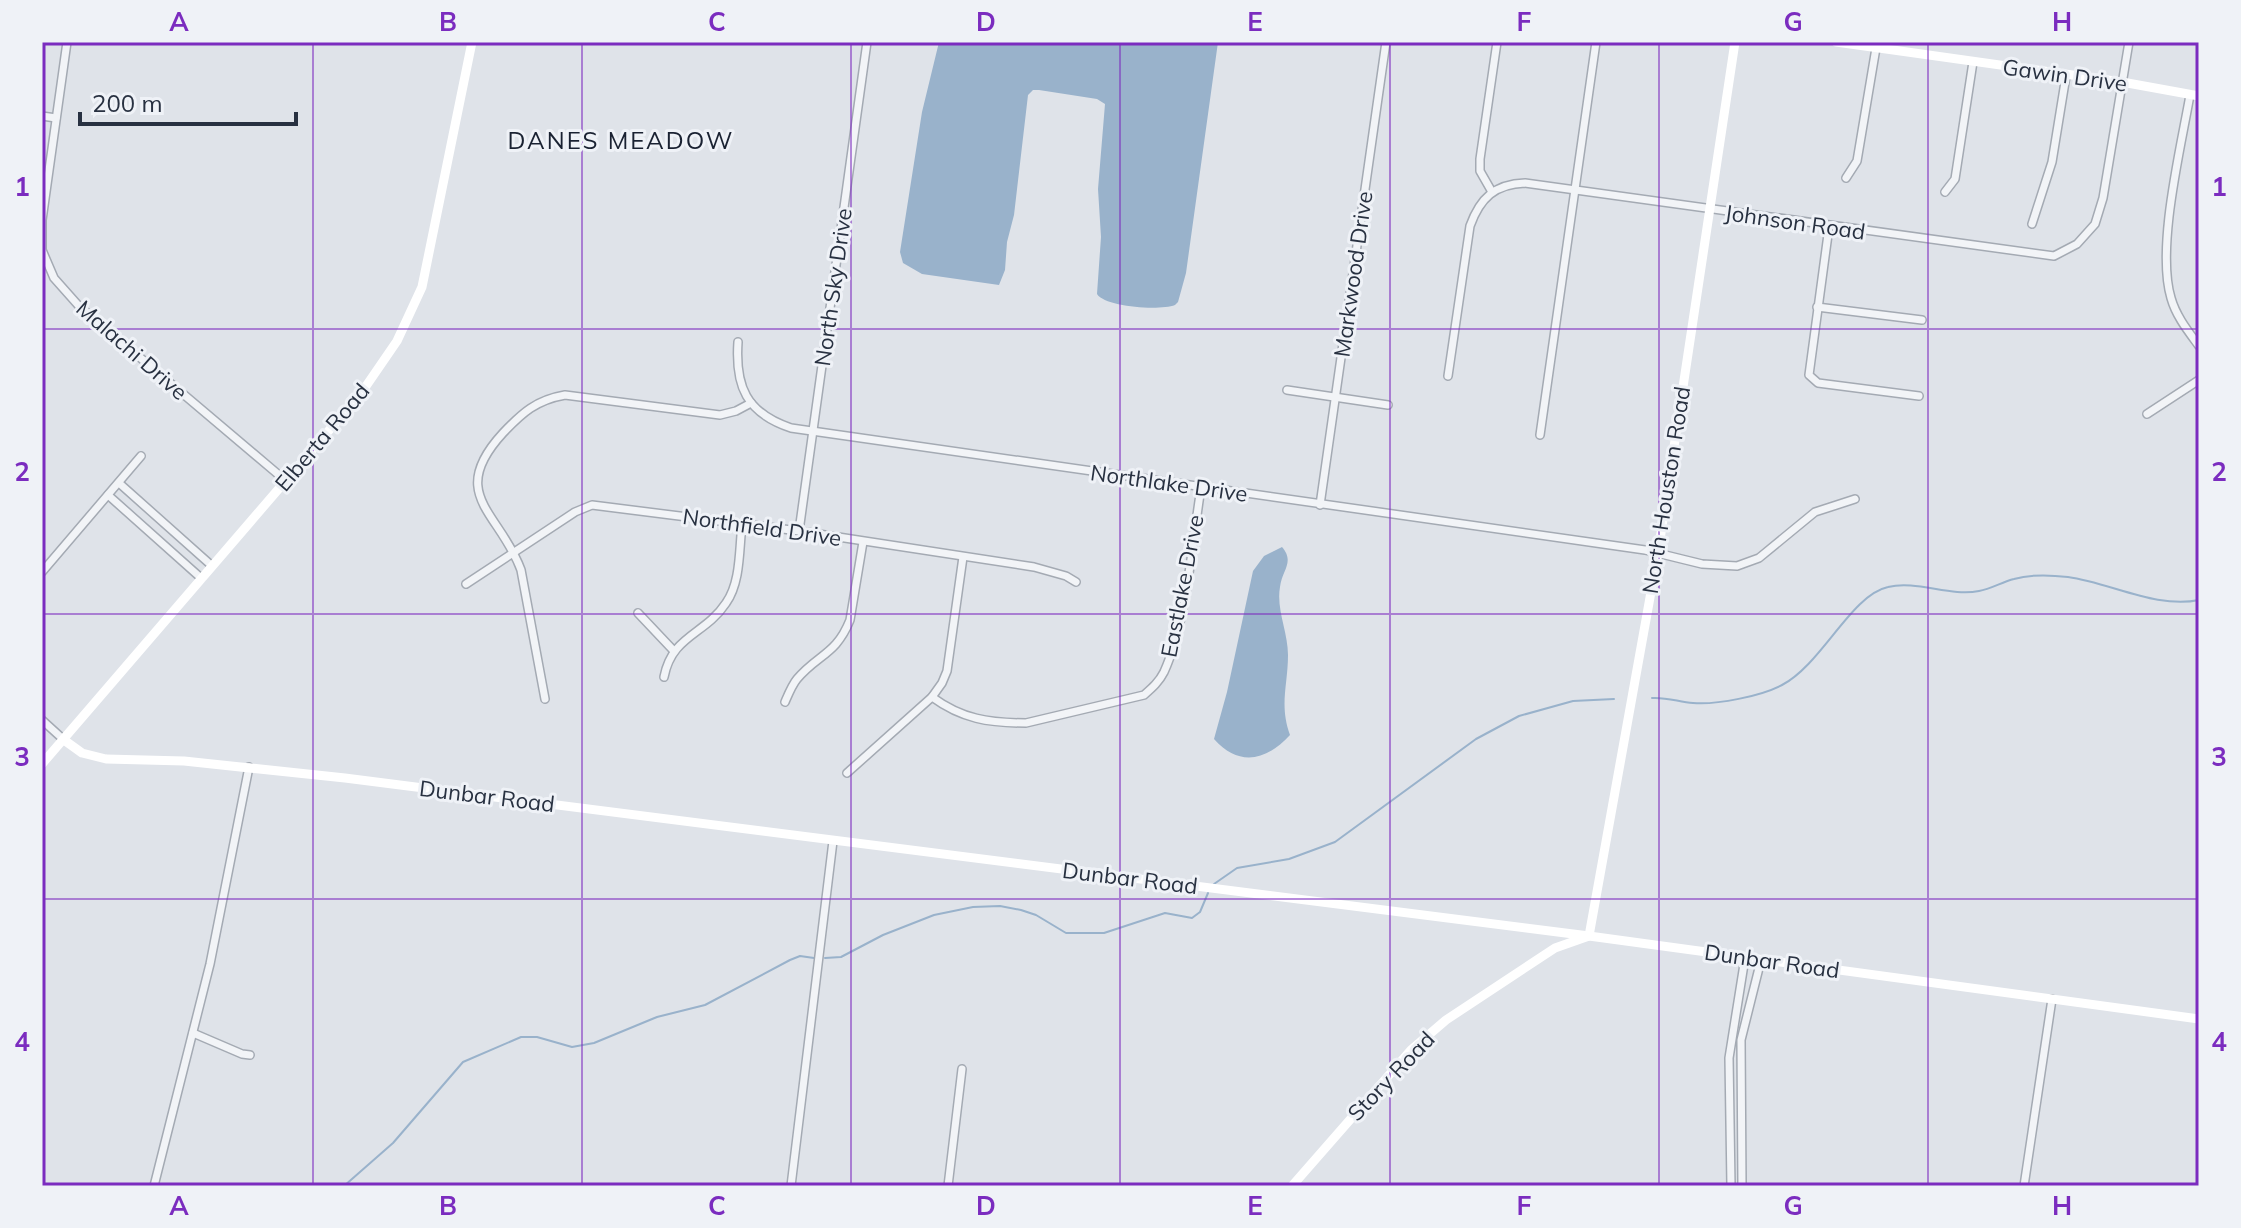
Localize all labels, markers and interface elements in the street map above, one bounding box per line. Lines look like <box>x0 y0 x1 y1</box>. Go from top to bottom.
text: A <box>169 5 189 38</box>
text: B <box>439 5 457 38</box>
text: C <box>708 5 726 38</box>
text: D <box>976 5 996 38</box>
text: E <box>1247 5 1263 38</box>
text: F <box>1517 5 1532 38</box>
text: G <box>1783 5 1803 38</box>
text: H <box>2052 5 2072 38</box>
street label: Gawin Drive <box>2001 52 2129 98</box>
scale bar <box>80 76 296 126</box>
text: 200 m <box>92 88 163 118</box>
district label: DANES MEADOW <box>507 125 735 155</box>
text: 1 <box>14 170 30 203</box>
text: 1 <box>2211 170 2227 203</box>
street label: Markwood Drive <box>1328 189 1378 359</box>
street label: Johnson Road <box>1723 198 1867 246</box>
street label: North Sky Drive <box>808 206 858 368</box>
street label: Malachi Drive <box>71 294 193 406</box>
street label: Elberta Road <box>269 377 375 497</box>
street label: North Houston Road <box>1636 384 1696 596</box>
text: 2 <box>14 455 30 488</box>
text: 2 <box>2211 455 2227 488</box>
street label: Northlake Drive <box>1089 458 1249 508</box>
street label: Northfield Drive <box>681 502 843 552</box>
street label: Eastlake Drive <box>1154 512 1210 660</box>
text: 3 <box>14 740 30 773</box>
text: 3 <box>2211 740 2227 773</box>
street label: Dunbar Road <box>418 774 556 818</box>
street label: Dunbar Road <box>1061 856 1199 900</box>
street label: Dunbar Road <box>1703 938 1841 984</box>
text: 4 <box>14 1025 30 1058</box>
street label: Story Road <box>1341 1025 1441 1127</box>
text: 4 <box>2211 1025 2227 1058</box>
text: A <box>169 1189 189 1222</box>
text: B <box>439 1189 457 1222</box>
text: C <box>708 1189 726 1222</box>
text: D <box>976 1189 996 1222</box>
text: E <box>1247 1189 1263 1222</box>
text: F <box>1517 1189 1532 1222</box>
text: G <box>1783 1189 1803 1222</box>
text: H <box>2052 1189 2072 1222</box>

